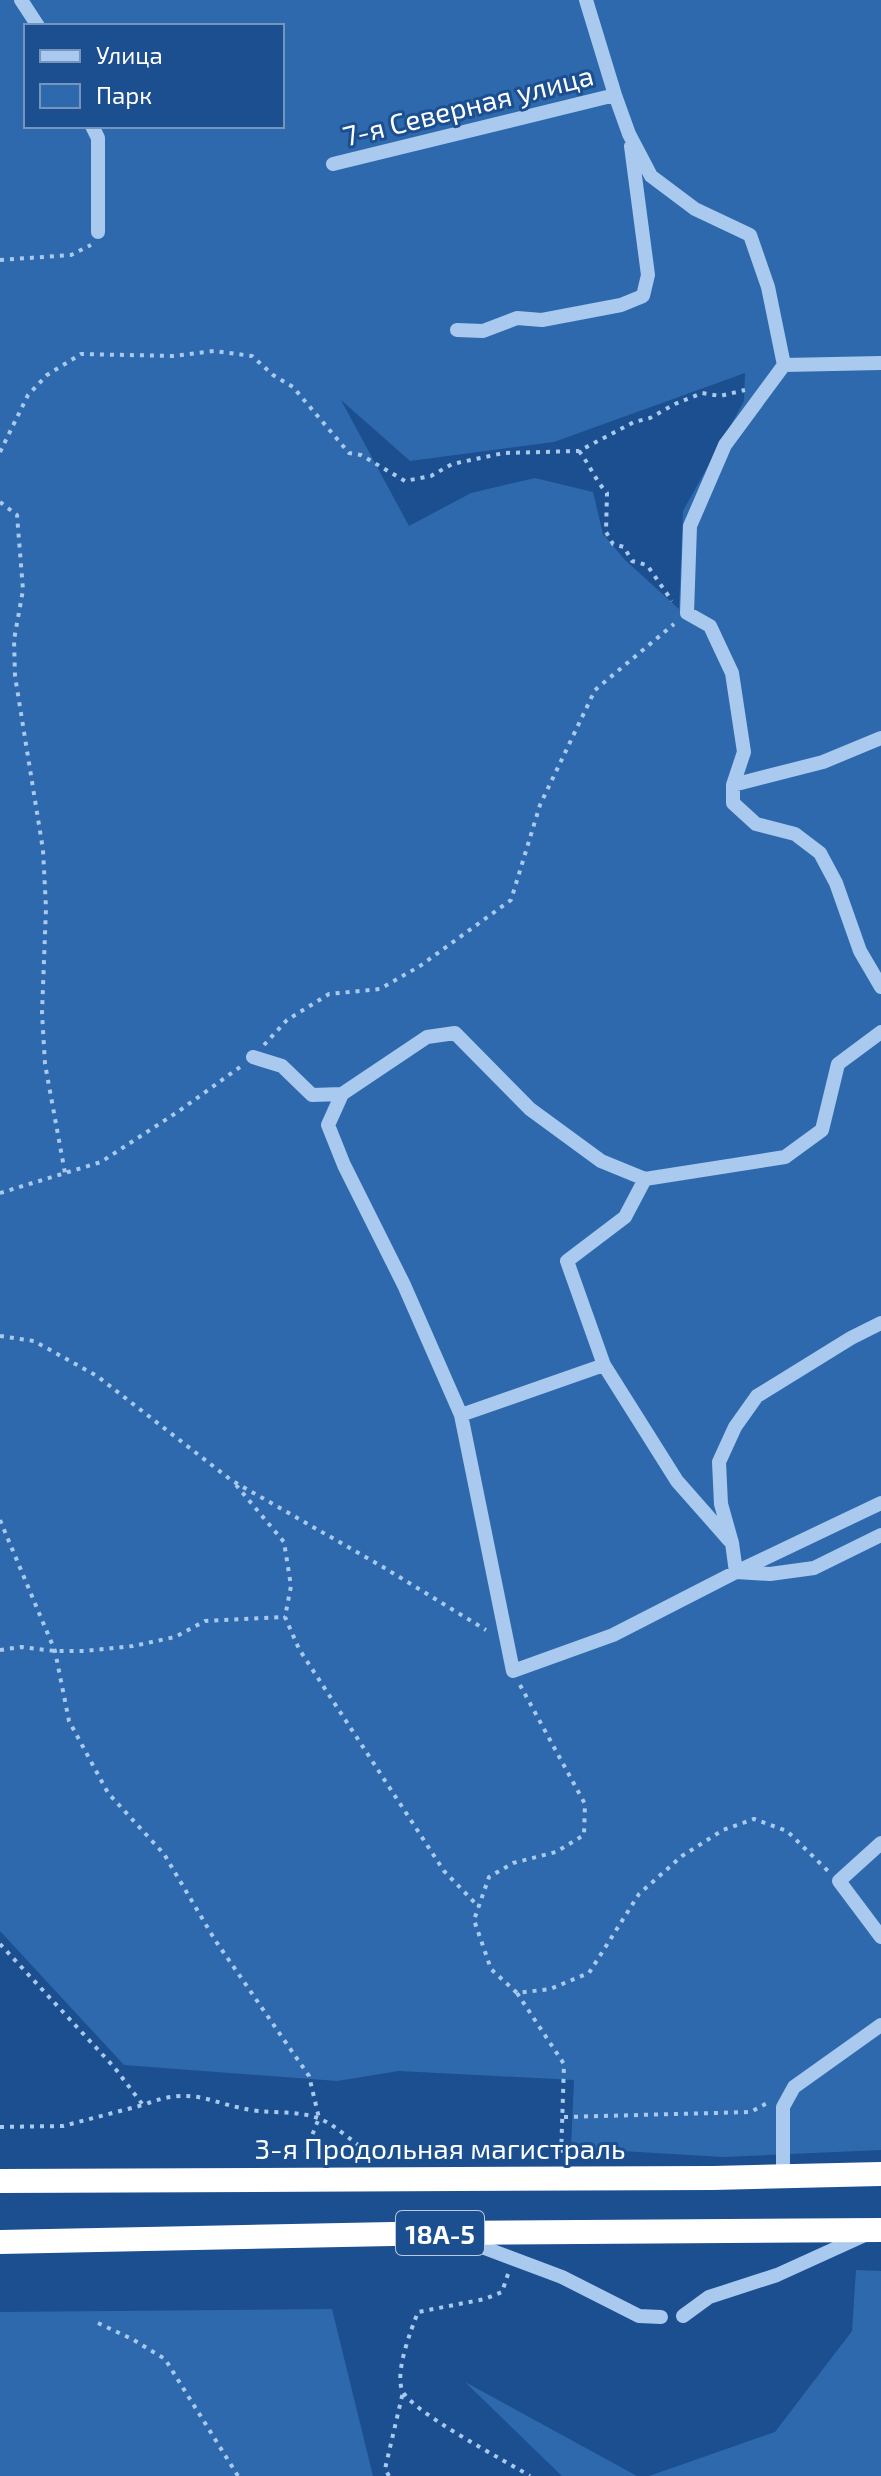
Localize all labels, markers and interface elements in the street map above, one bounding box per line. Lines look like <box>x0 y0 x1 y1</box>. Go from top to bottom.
legend <box>24 24 284 128</box>
text: Улица <box>96 40 163 69</box>
street label: 7-я Северная улица <box>339 57 597 153</box>
text: Парк <box>96 80 152 109</box>
street label: 3-я Продольная магистраль <box>255 2131 625 2165</box>
road number: 18А-5 <box>396 2211 484 2255</box>

